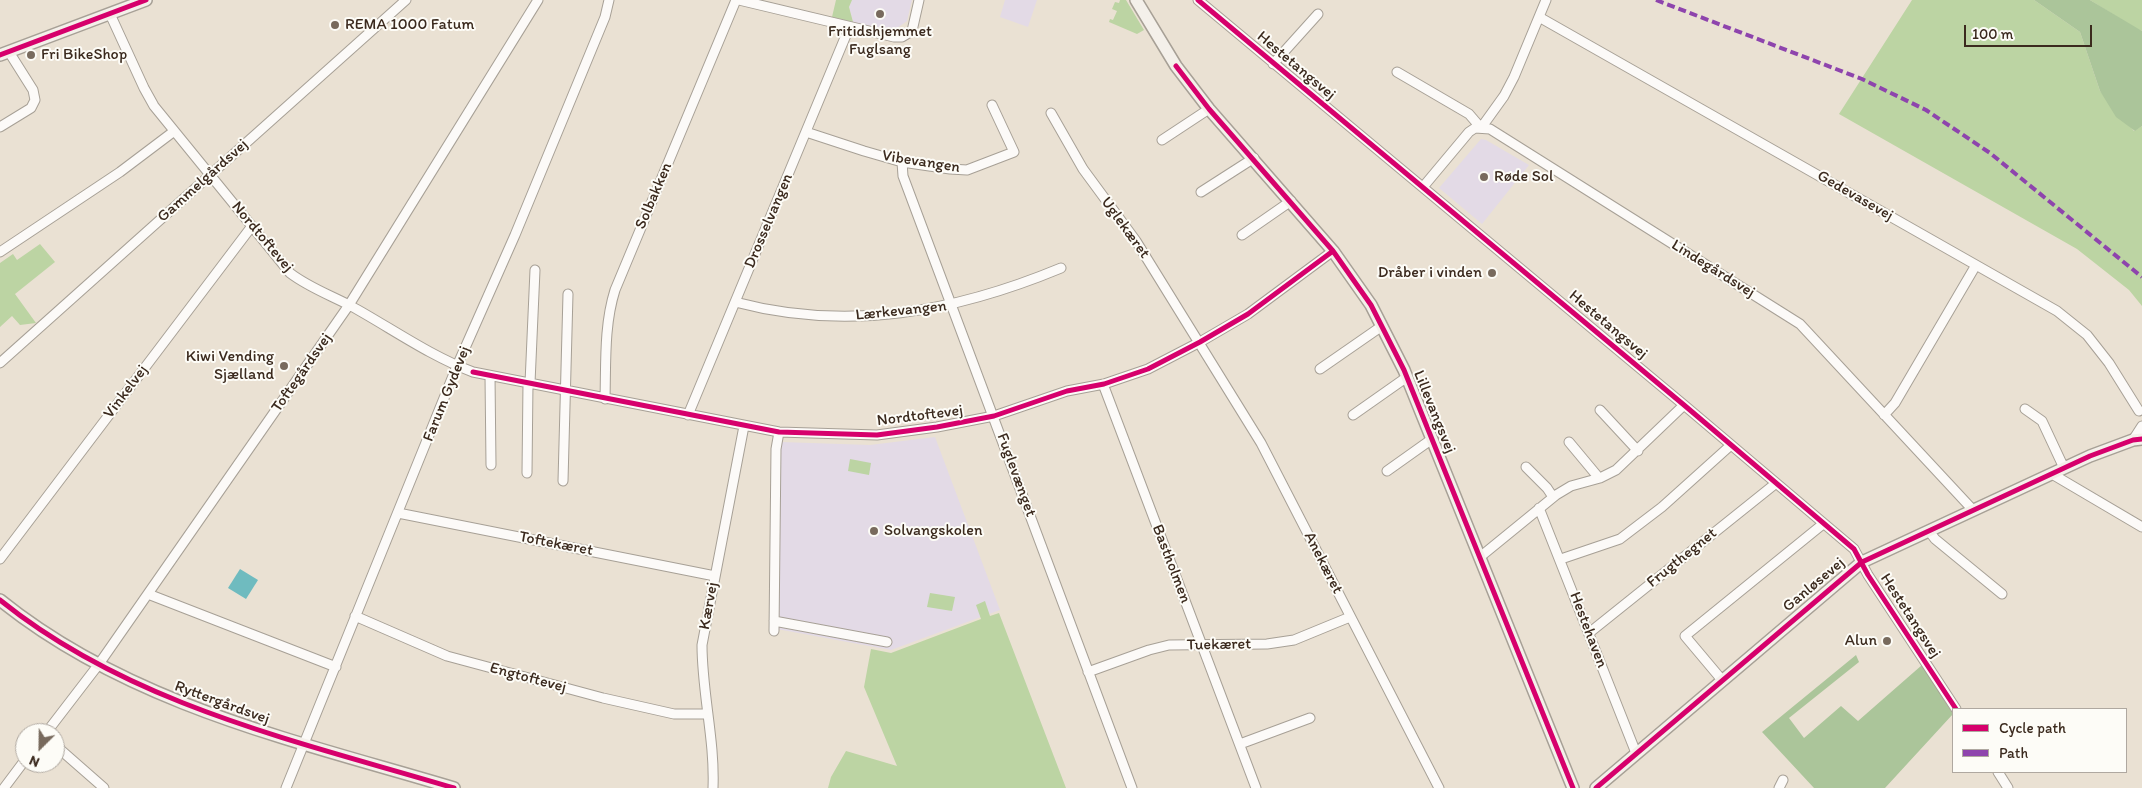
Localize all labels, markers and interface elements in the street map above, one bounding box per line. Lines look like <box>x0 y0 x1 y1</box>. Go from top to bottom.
marker: Fritidshjemmet Fuglsang <box>874 8 886 20</box>
place label: REMA 1000 Fatum <box>345 15 474 35</box>
scale bar <box>1967 15 2094 47</box>
marker: REMA 1000 Fatum <box>329 19 341 31</box>
place label: Fritidshjemmet Fuglsang <box>828 22 932 60</box>
text: 100 m <box>1972 25 2013 43</box>
street label: Hestetangsvej <box>1253 27 1339 105</box>
place label: Fri BikeShop <box>41 45 127 65</box>
marker: Fri BikeShop <box>25 49 37 61</box>
street label: Gammelgårdsvej <box>154 135 252 227</box>
street label: Vibevangen <box>881 146 961 178</box>
street label: Solbakken <box>631 160 677 232</box>
place label: Røde Sol <box>1494 167 1554 187</box>
street label: Gedevasevej <box>1814 167 1896 225</box>
street label: Drosselvangen <box>740 171 798 271</box>
marker: Røde Sol <box>1478 171 1490 183</box>
street label: Uglekæret <box>1096 194 1154 262</box>
street label: Nordtoftevej <box>227 198 297 276</box>
street label: Lindegårdsvej <box>1668 236 1758 302</box>
place label: Dråber i vinden <box>1378 263 1482 283</box>
marker: Dråber i vinden <box>1486 267 1498 279</box>
street label: Hestetangsvej <box>1565 286 1651 364</box>
street label: Lærkevangen <box>854 297 948 325</box>
street label: Toftegårdsvej <box>268 330 336 416</box>
street label: Farum Gydevej <box>419 343 475 445</box>
place label: Kiwi Vending Sjælland <box>186 347 274 385</box>
marker: Kiwi Vending Sjælland <box>278 360 290 372</box>
street label: Vinkelvej <box>100 361 152 423</box>
street label: Lillevangsvej <box>1409 368 1459 456</box>
street label: Nordtoftevej <box>876 401 964 431</box>
street label: Fuglevænget <box>992 431 1040 519</box>
place label: Solvangskolen <box>884 521 982 541</box>
street label: Bastholmen <box>1147 522 1195 606</box>
street label: Frugthegnet <box>1643 524 1721 592</box>
marker: Solvangskolen <box>868 525 880 537</box>
street label: Toftekæret <box>517 527 595 561</box>
street label: Anekæret <box>1299 529 1347 597</box>
street label: Ganløsevej <box>1779 554 1849 616</box>
street label: Hestetangsvej <box>1876 570 1944 662</box>
street label: Kærvej <box>695 581 723 631</box>
street label: Hestehaven <box>1565 589 1611 671</box>
place label: Alun <box>1845 631 1877 651</box>
street label: Tuekæret <box>1187 635 1251 655</box>
marker: Alun <box>1881 635 1893 647</box>
street label: Engtoftevej <box>488 659 568 697</box>
street label: Ryttergårdsvej <box>172 677 272 729</box>
legend <box>1952 708 2127 773</box>
text: Cycle path <box>1999 719 2066 737</box>
north arrow <box>15 723 65 773</box>
text: Path <box>1999 744 2028 762</box>
text: N <box>27 752 42 771</box>

